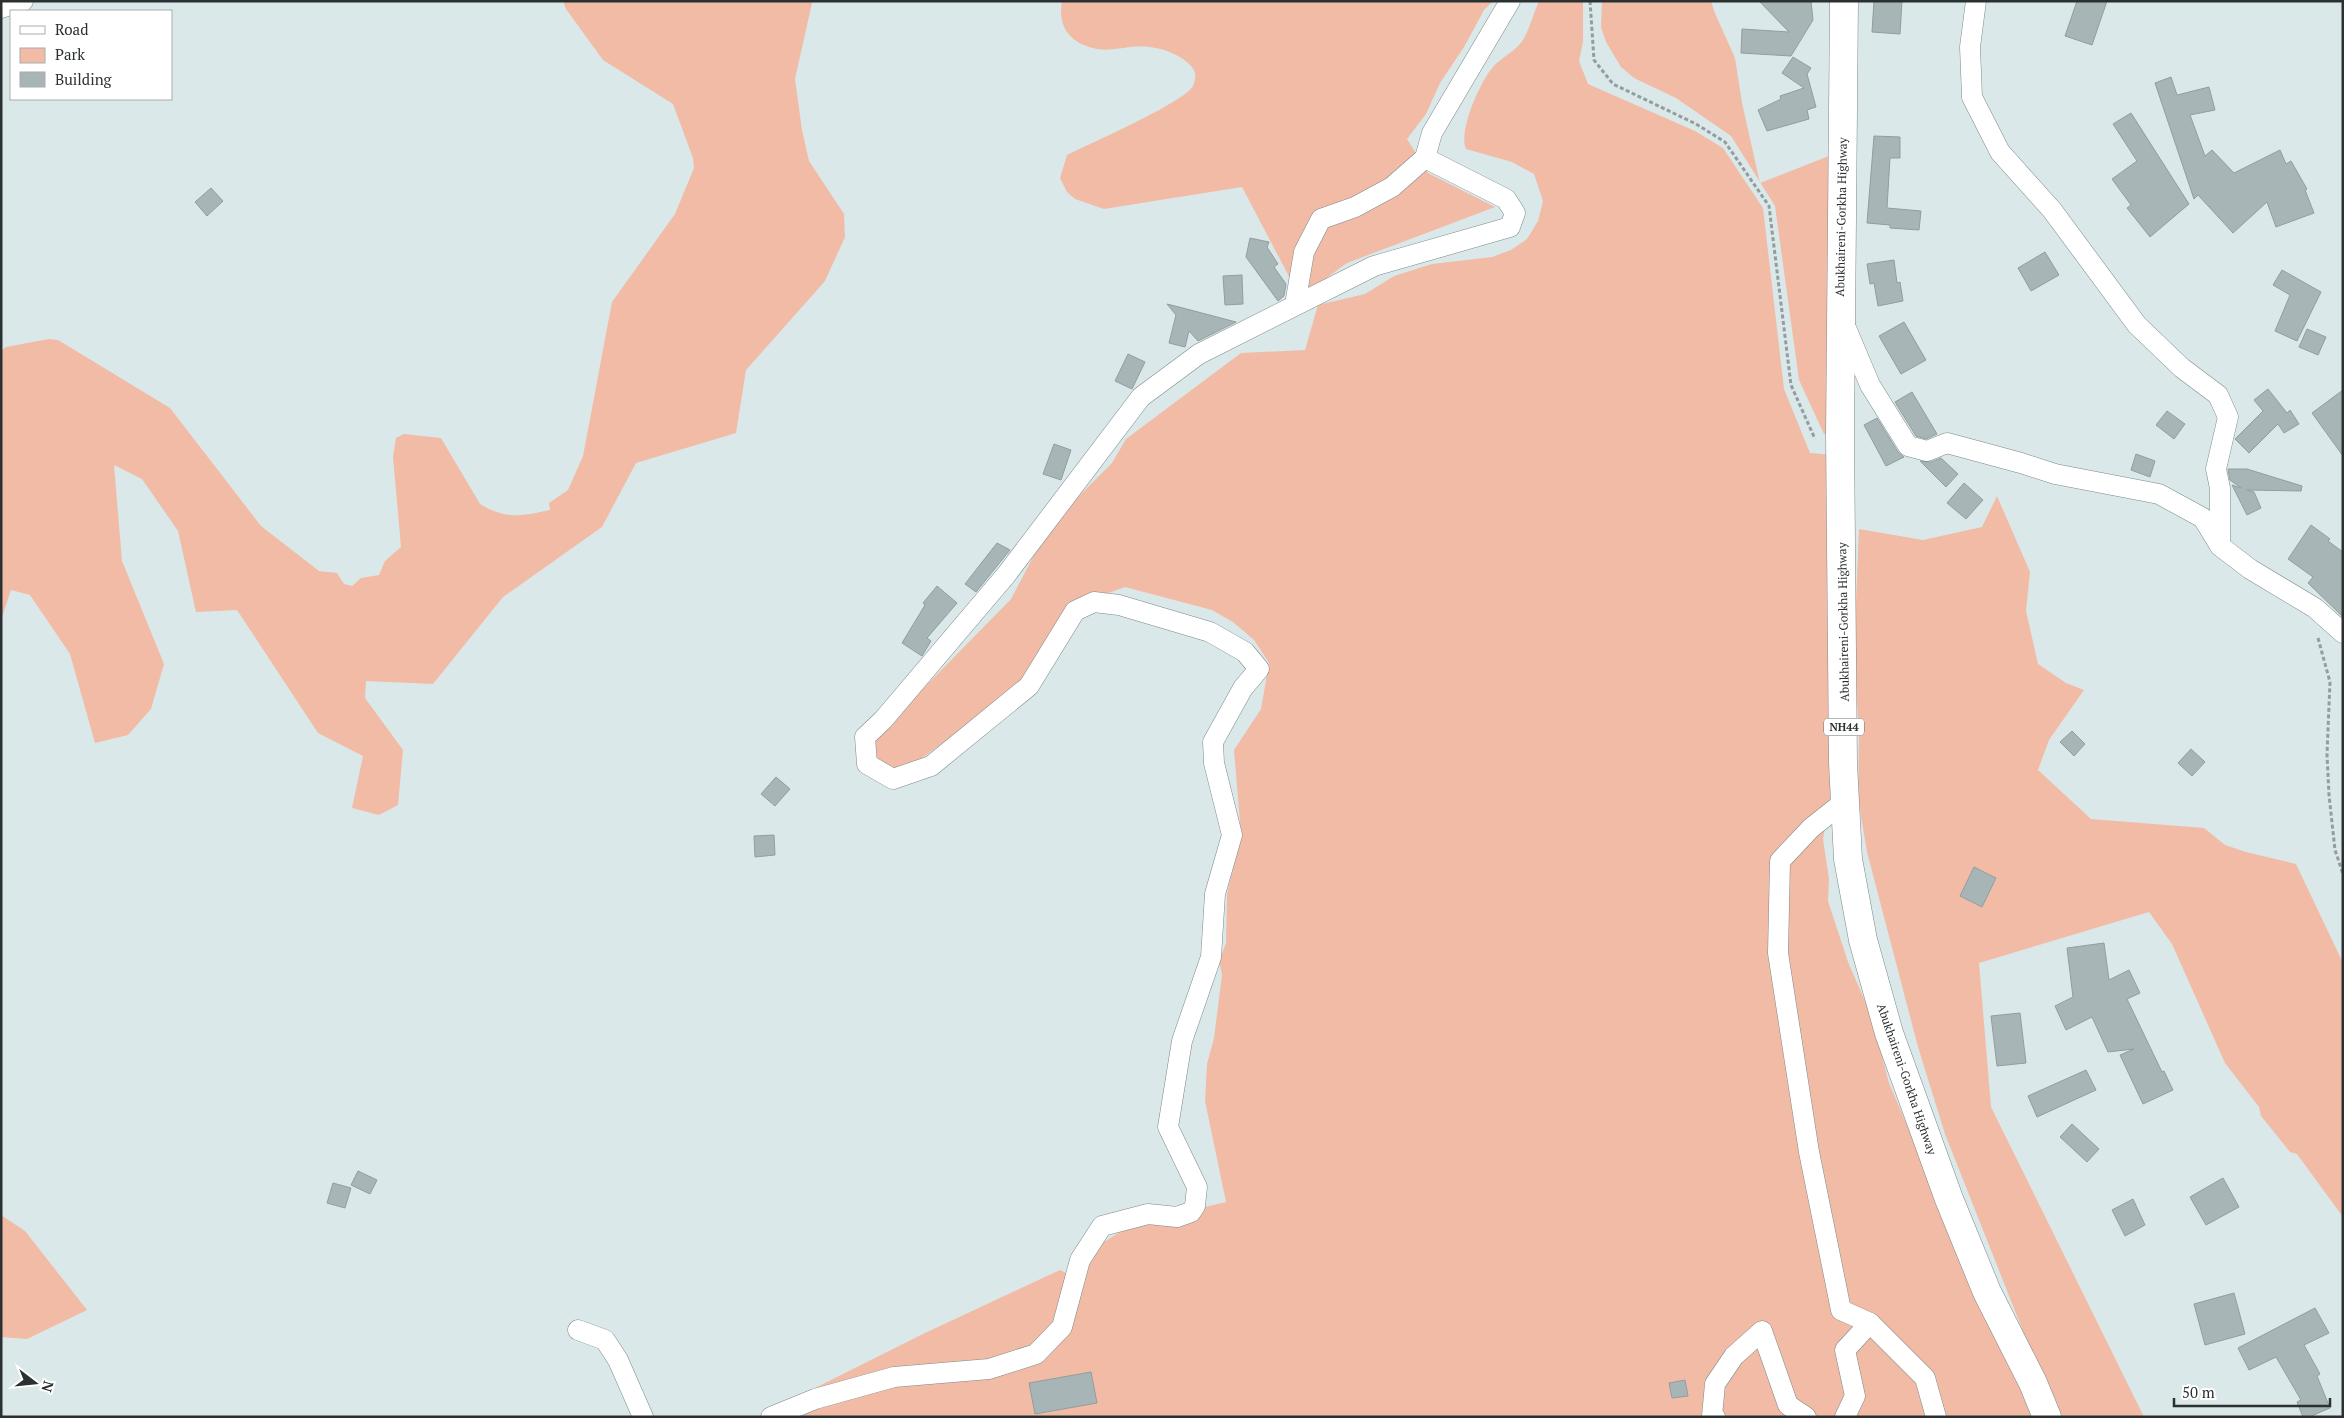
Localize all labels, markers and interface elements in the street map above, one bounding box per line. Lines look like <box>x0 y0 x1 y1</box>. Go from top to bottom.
legend <box>10 10 172 100</box>
text: Road <box>55 19 88 39</box>
text: Park <box>55 44 85 64</box>
text: Building <box>55 69 113 89</box>
street label: Abukhaireni-Gorkha Highway <box>1832 136 1850 297</box>
street label: Abukhaireni-Gorkha Highway <box>1834 541 1852 702</box>
road number: NH44 <box>1824 719 1864 736</box>
street label: Abukhaireni-Gorkha Highway <box>1874 1001 1940 1158</box>
north arrow <box>10 1358 60 1408</box>
scale bar <box>2174 1376 2330 1408</box>
text: N <box>37 1379 59 1395</box>
text: 50 m <box>2182 1382 2215 1402</box>

